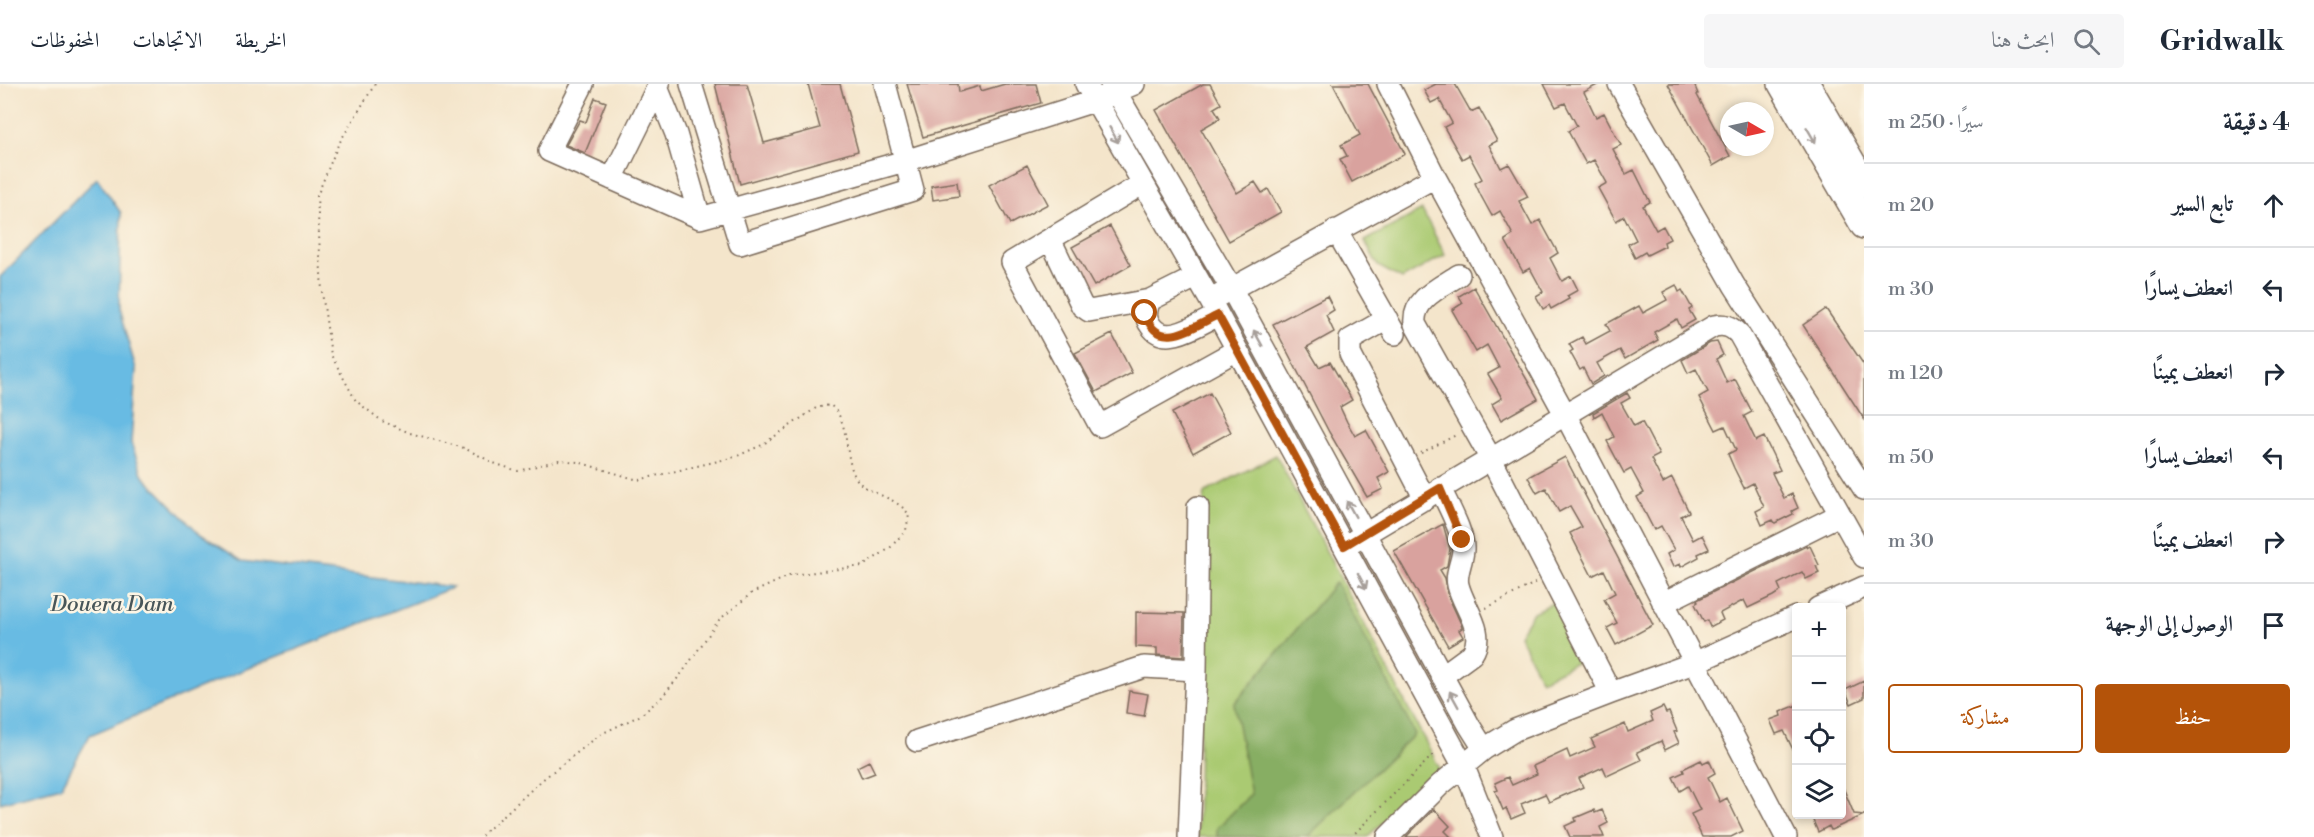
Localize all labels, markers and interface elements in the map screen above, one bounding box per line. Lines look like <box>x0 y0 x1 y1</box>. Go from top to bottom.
search box <box>1704 14 2124 68</box>
text: Gridwalk <box>2160 24 2284 59</box>
icon: search <box>2070 25 2103 58</box>
text: ابحث هنا <box>1991 27 2055 54</box>
text: المحفوظات <box>30 28 99 54</box>
text: الاتجاهات <box>132 28 202 54</box>
text: الخريطة <box>235 28 286 54</box>
north arrow <box>1720 102 1774 156</box>
text: 4 دقيقة <box>2223 106 2290 138</box>
text: سيرًا · 250 m <box>1888 110 1984 135</box>
one-way arrow <box>1108 126 1120 143</box>
one-way arrow <box>1806 126 1818 143</box>
icon: ahead <box>2257 189 2290 222</box>
text: تابع السير <box>2172 191 2233 218</box>
text: 20 m <box>1888 193 1934 218</box>
icon: left <box>2257 273 2290 306</box>
text: انعطف يسارًا <box>2144 275 2233 302</box>
text: 30 m <box>1888 277 1934 302</box>
route start <box>1131 299 1157 325</box>
one-way arrow <box>1252 329 1263 347</box>
icon: right <box>2257 357 2290 390</box>
text: انعطف يمينًا <box>2153 359 2233 386</box>
text: 120 m <box>1888 361 1943 386</box>
icon: left <box>2257 441 2290 474</box>
text: انعطف يسارًا <box>2144 443 2233 470</box>
text: 50 m <box>1888 445 1934 470</box>
one-way arrow <box>1345 501 1357 518</box>
icon: right <box>2257 525 2290 558</box>
route end <box>1448 526 1474 552</box>
text: انعطف يمينًا <box>2153 527 2233 554</box>
text: 30 m <box>1888 529 1934 554</box>
one-way arrow <box>1357 571 1368 589</box>
water label: Douera Dam <box>49 591 174 618</box>
map controls <box>1792 603 1846 819</box>
button: + <box>1792 603 1846 657</box>
icon: arrive <box>2257 609 2290 642</box>
text: الوصول إلى الوجهة <box>2105 611 2233 638</box>
button: − <box>1792 657 1846 711</box>
button: مشاركة <box>1888 684 2083 753</box>
button: حفظ <box>2095 684 2290 753</box>
one-way arrow <box>1448 691 1460 708</box>
button: locate <box>1792 711 1846 765</box>
button: layers <box>1792 765 1846 819</box>

